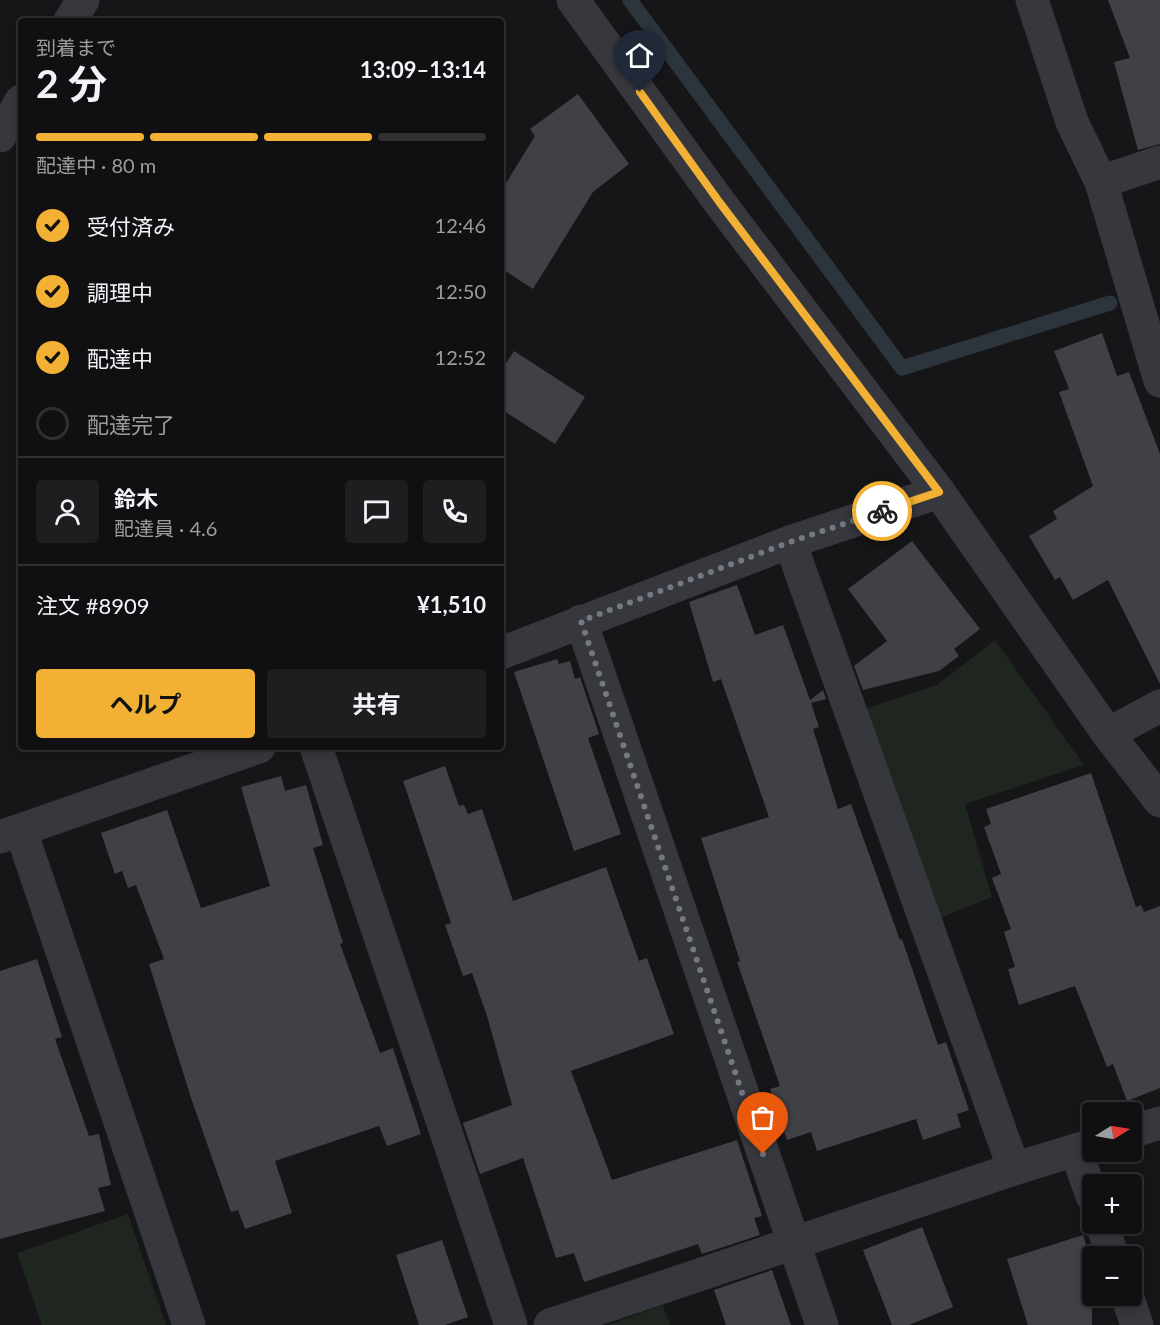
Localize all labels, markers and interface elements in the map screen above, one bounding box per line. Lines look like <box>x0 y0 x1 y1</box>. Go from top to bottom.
pin <box>614 30 665 92</box>
text: 到着まで <box>36 35 116 59</box>
icon: home <box>623 39 656 72</box>
text: 13:09–13:14 <box>360 56 486 83</box>
text: 2 分 <box>36 60 107 106</box>
text: 配達中 · 80 m <box>36 153 156 177</box>
icon: check <box>36 209 69 242</box>
text: 受付済み <box>87 213 175 240</box>
text: 12:46 <box>435 213 486 237</box>
icon: check <box>36 275 69 308</box>
text: 調理中 <box>87 279 153 306</box>
text: 12:50 <box>435 279 486 303</box>
icon: check <box>36 341 69 374</box>
text: 配達中 <box>87 345 153 372</box>
text: 12:52 <box>435 345 486 369</box>
text: 配達完了 <box>87 411 175 438</box>
button: person <box>36 480 99 543</box>
button: chat <box>345 480 408 543</box>
button: phone <box>423 480 486 543</box>
courier <box>852 481 912 541</box>
text: 鈴木 <box>114 485 158 512</box>
icon: bike <box>866 495 899 528</box>
text: 配達員 · 4.6 <box>114 516 217 540</box>
text: ¥1,510 <box>417 591 486 618</box>
text: 注文 #8909 <box>36 592 149 619</box>
button: ヘルプ <box>36 669 255 738</box>
button: 共有 <box>267 669 486 738</box>
pin <box>737 1092 788 1154</box>
icon: bag <box>746 1101 779 1134</box>
north arrow <box>1082 1102 1142 1162</box>
map controls <box>1082 1102 1142 1306</box>
button: + <box>1082 1174 1142 1234</box>
button: − <box>1082 1246 1142 1306</box>

